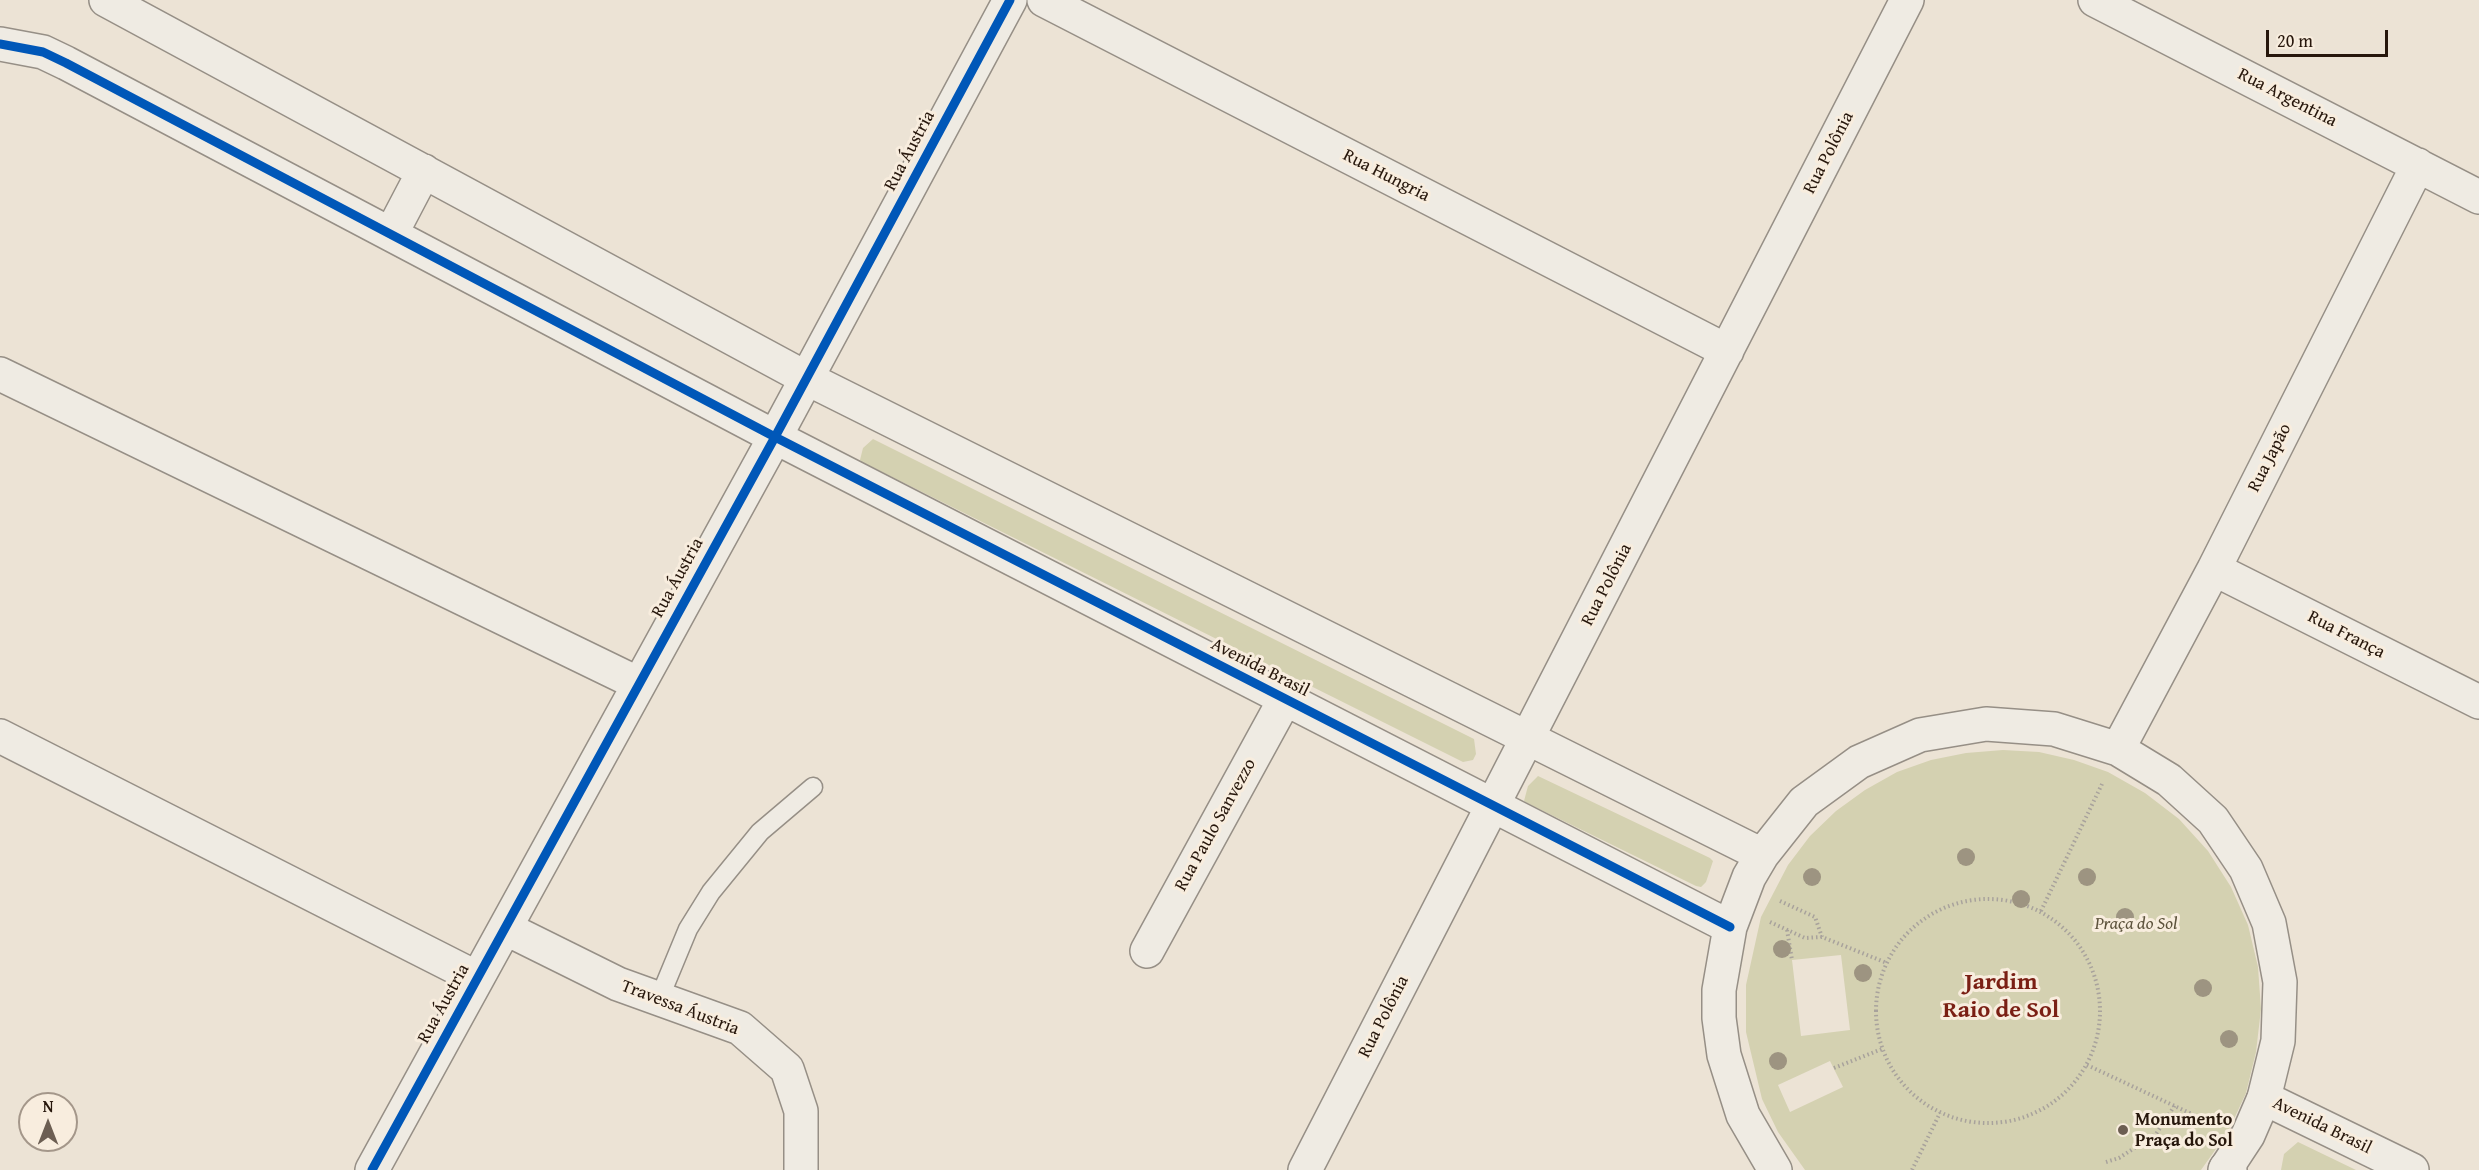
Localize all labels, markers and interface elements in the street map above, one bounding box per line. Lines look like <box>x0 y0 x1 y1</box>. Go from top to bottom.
scale bar <box>2269 18 2390 56</box>
text: 20 m <box>2277 27 2313 54</box>
street label: Rua Argentina <box>2234 64 2340 132</box>
street label: Rua Áustria <box>880 107 940 195</box>
street label: Rua Polônia <box>1799 108 1859 198</box>
street label: Rua Hungria <box>1339 145 1433 207</box>
street label: Rua Japão <box>2244 420 2296 496</box>
street label: Rua Áustria <box>647 534 709 622</box>
street label: Rua Polônia <box>1577 540 1637 630</box>
street label: Rua França <box>2304 606 2388 664</box>
street label: Avenida Brasil <box>1207 634 1313 702</box>
street label: Rua Paulo Sanvezzo <box>1171 755 1261 895</box>
park label: Praça do Sol <box>2095 913 2177 935</box>
street label: Rua Áustria <box>413 960 475 1048</box>
district label: Jardim Raio de Sol <box>1943 969 2059 1025</box>
street label: Rua Polônia <box>1354 972 1414 1062</box>
street label: Travessa Áustria <box>618 976 742 1040</box>
north arrow <box>18 1092 78 1152</box>
street label: Avenida Brasil <box>2269 1093 2375 1159</box>
text: N <box>43 1094 53 1118</box>
place label: Monumento Praça do Sol <box>2135 1109 2233 1152</box>
marker: Monumento Praça do Sol <box>2116 1123 2130 1137</box>

